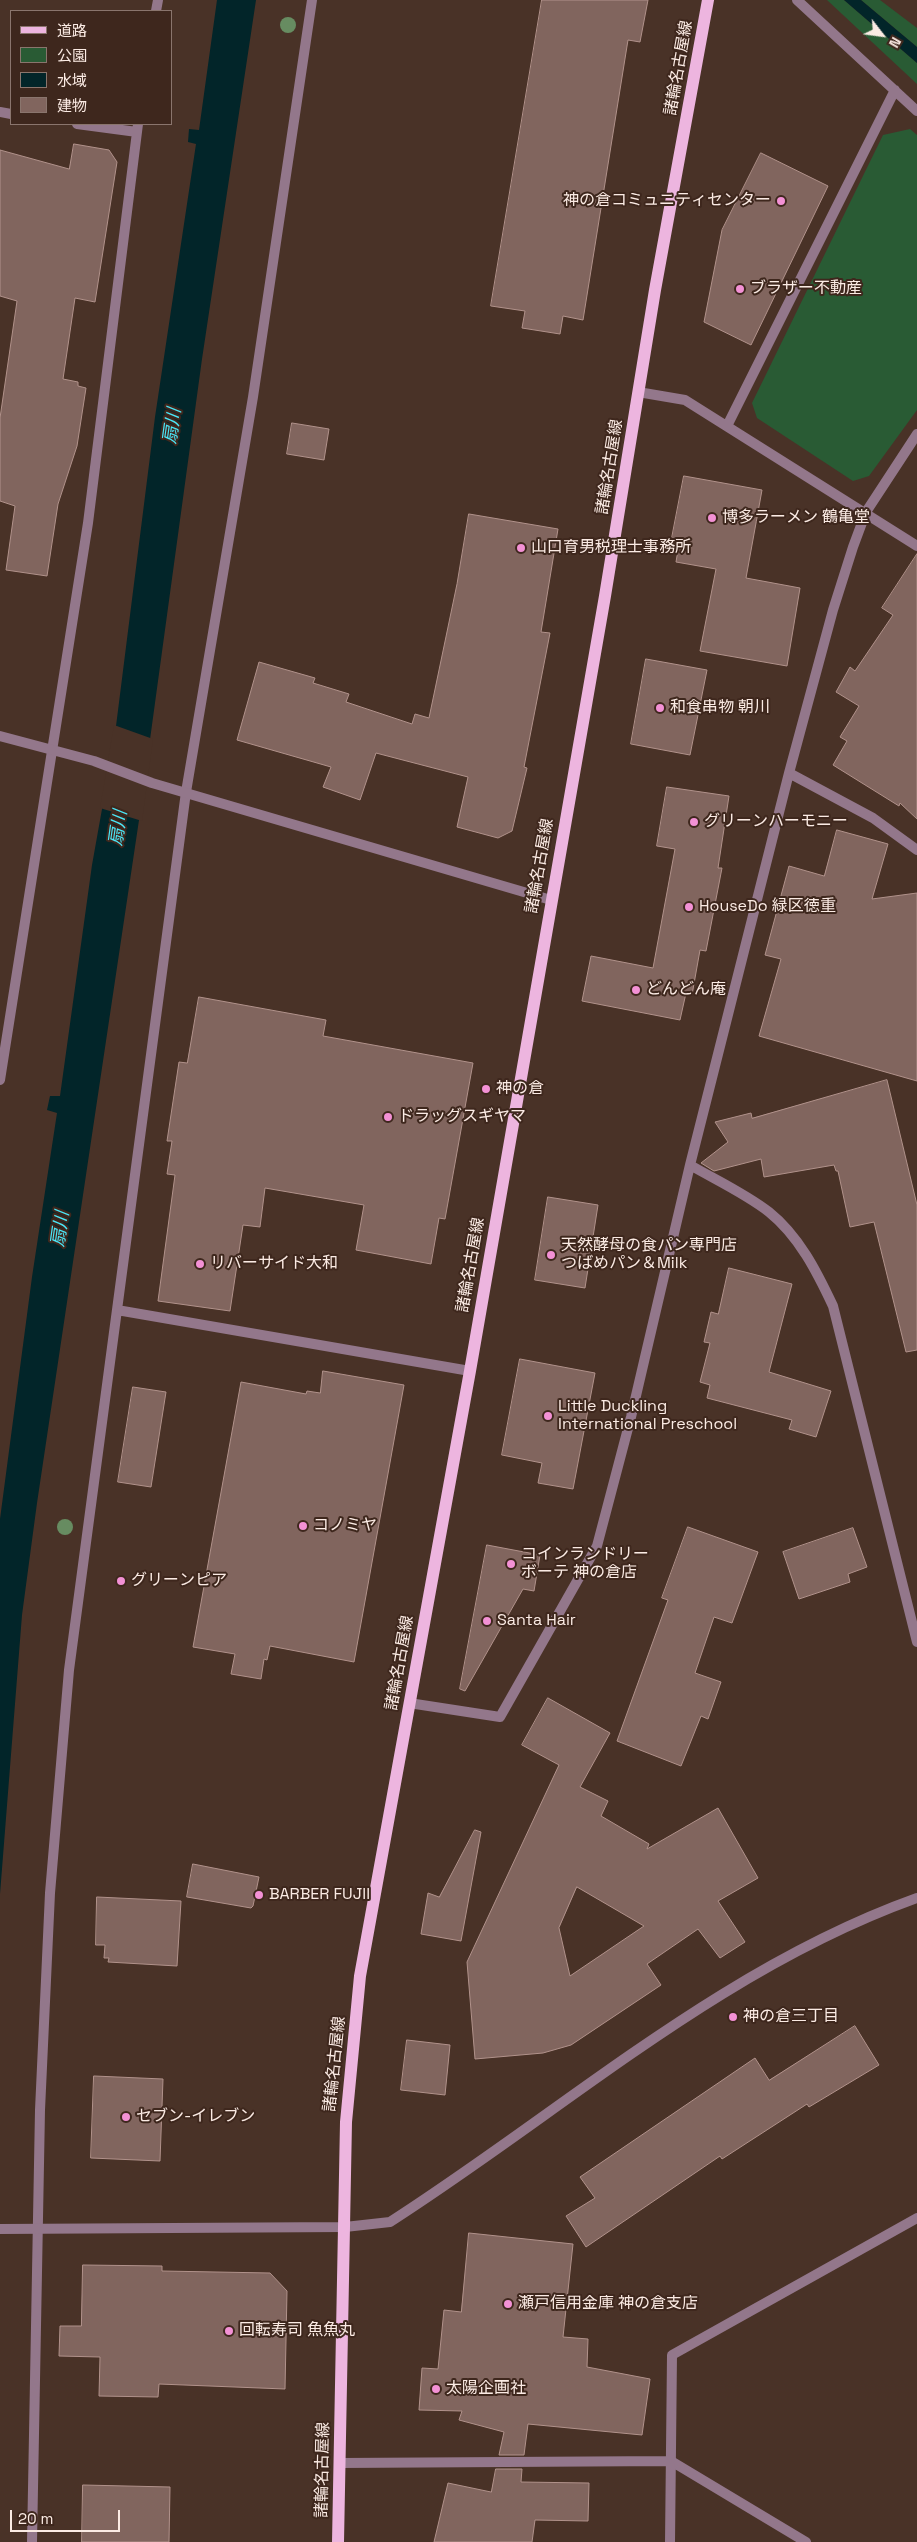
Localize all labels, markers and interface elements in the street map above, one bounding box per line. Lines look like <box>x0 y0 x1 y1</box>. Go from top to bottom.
legend <box>10 10 172 125</box>
north arrow <box>857 10 907 60</box>
street label: 諸輪名古屋線 <box>661 19 697 117</box>
text: 道路 <box>57 21 87 40</box>
text: N <box>885 34 905 51</box>
text: 公園 <box>57 46 87 65</box>
text: 水域 <box>57 71 87 90</box>
text: 建物 <box>57 96 87 115</box>
place label: 神の倉コミュニティセンター <box>563 191 771 211</box>
marker: 神の倉コミュニティセンター <box>775 195 787 207</box>
place label: ブラザー不動産 <box>750 279 862 299</box>
marker: ブラザー不動産 <box>734 283 746 295</box>
water label: 扇川 <box>160 407 186 445</box>
street label: 諸輪名古屋線 <box>593 418 627 516</box>
place label: 博多ラーメン 鶴亀堂 <box>722 508 870 528</box>
marker: 博多ラーメン 鶴亀堂 <box>706 512 718 524</box>
place label: 山口育男税理士事務所 <box>531 538 691 558</box>
marker: 山口育男税理士事務所 <box>515 542 527 554</box>
place label: 和食串物 朝川 <box>670 698 770 718</box>
marker: 和食串物 朝川 <box>654 702 666 714</box>
water label: 扇川 <box>106 809 132 847</box>
place label: グリーンハーモニー <box>704 812 848 832</box>
marker: グリーンハーモニー <box>688 816 700 828</box>
street label: 諸輪名古屋線 <box>522 817 558 915</box>
place label: HouseDo 緑区徳重 <box>699 897 836 917</box>
marker: HouseDo 緑区徳重 <box>683 901 695 913</box>
place label: どんどん庵 <box>646 980 726 1000</box>
marker: どんどん庵 <box>630 984 642 996</box>
place label: 神の倉 <box>496 1079 544 1099</box>
marker: 神の倉 <box>480 1083 492 1095</box>
place label: ドラッグスギヤマ <box>398 1107 526 1127</box>
marker: ドラッグスギヤマ <box>382 1111 394 1123</box>
water label: 扇川 <box>48 1210 74 1248</box>
street label: 諸輪名古屋線 <box>453 1216 489 1314</box>
place label: 天然酵母の食パン専門店 つばめパン＆Milk <box>561 1236 737 1274</box>
marker: 天然酵母の食パン専門店 つばめパン＆Milk <box>545 1249 557 1261</box>
place label: リバーサイド大和 <box>210 1254 338 1274</box>
marker: リバーサイド大和 <box>194 1258 206 1270</box>
place label: Little Duckling International Preschool <box>558 1397 737 1435</box>
marker: Little Duckling International Preschool <box>542 1410 554 1422</box>
place label: コノミヤ <box>313 1516 377 1536</box>
marker: コノミヤ <box>297 1520 309 1532</box>
place label: コインランドリー ボーテ 神の倉店 <box>521 1545 649 1583</box>
marker: コインランドリー ボーテ 神の倉店 <box>505 1558 517 1570</box>
place label: グリーンピア <box>131 1571 227 1591</box>
marker: グリーンピア <box>115 1575 127 1587</box>
place label: Santa Hair <box>497 1611 576 1631</box>
street label: 諸輪名古屋線 <box>382 1614 418 1712</box>
marker: Santa Hair <box>481 1615 493 1627</box>
place label: BARBER FUJII <box>269 1885 370 1905</box>
marker: BARBER FUJII <box>253 1889 265 1901</box>
place label: 神の倉三丁目 <box>743 2007 839 2027</box>
marker: 神の倉三丁目 <box>727 2011 739 2023</box>
street label: 諸輪名古屋線 <box>320 2015 350 2113</box>
place label: セブン-イレブン <box>136 2107 255 2127</box>
marker: セブン-イレブン <box>120 2111 132 2123</box>
place label: 瀬戸信用金庫 神の倉支店 <box>518 2294 698 2314</box>
marker: 瀬戸信用金庫 神の倉支店 <box>502 2298 514 2310</box>
place label: 回転寿司 魚魚丸 <box>239 2321 355 2341</box>
marker: 回転寿司 魚魚丸 <box>223 2325 235 2337</box>
place label: 太陽企画社 <box>446 2379 526 2399</box>
marker: 太陽企画社 <box>430 2383 442 2395</box>
street label: 諸輪名古屋線 <box>313 2422 333 2518</box>
scale bar <box>12 2500 122 2532</box>
text: 20 m <box>18 2509 53 2528</box>

